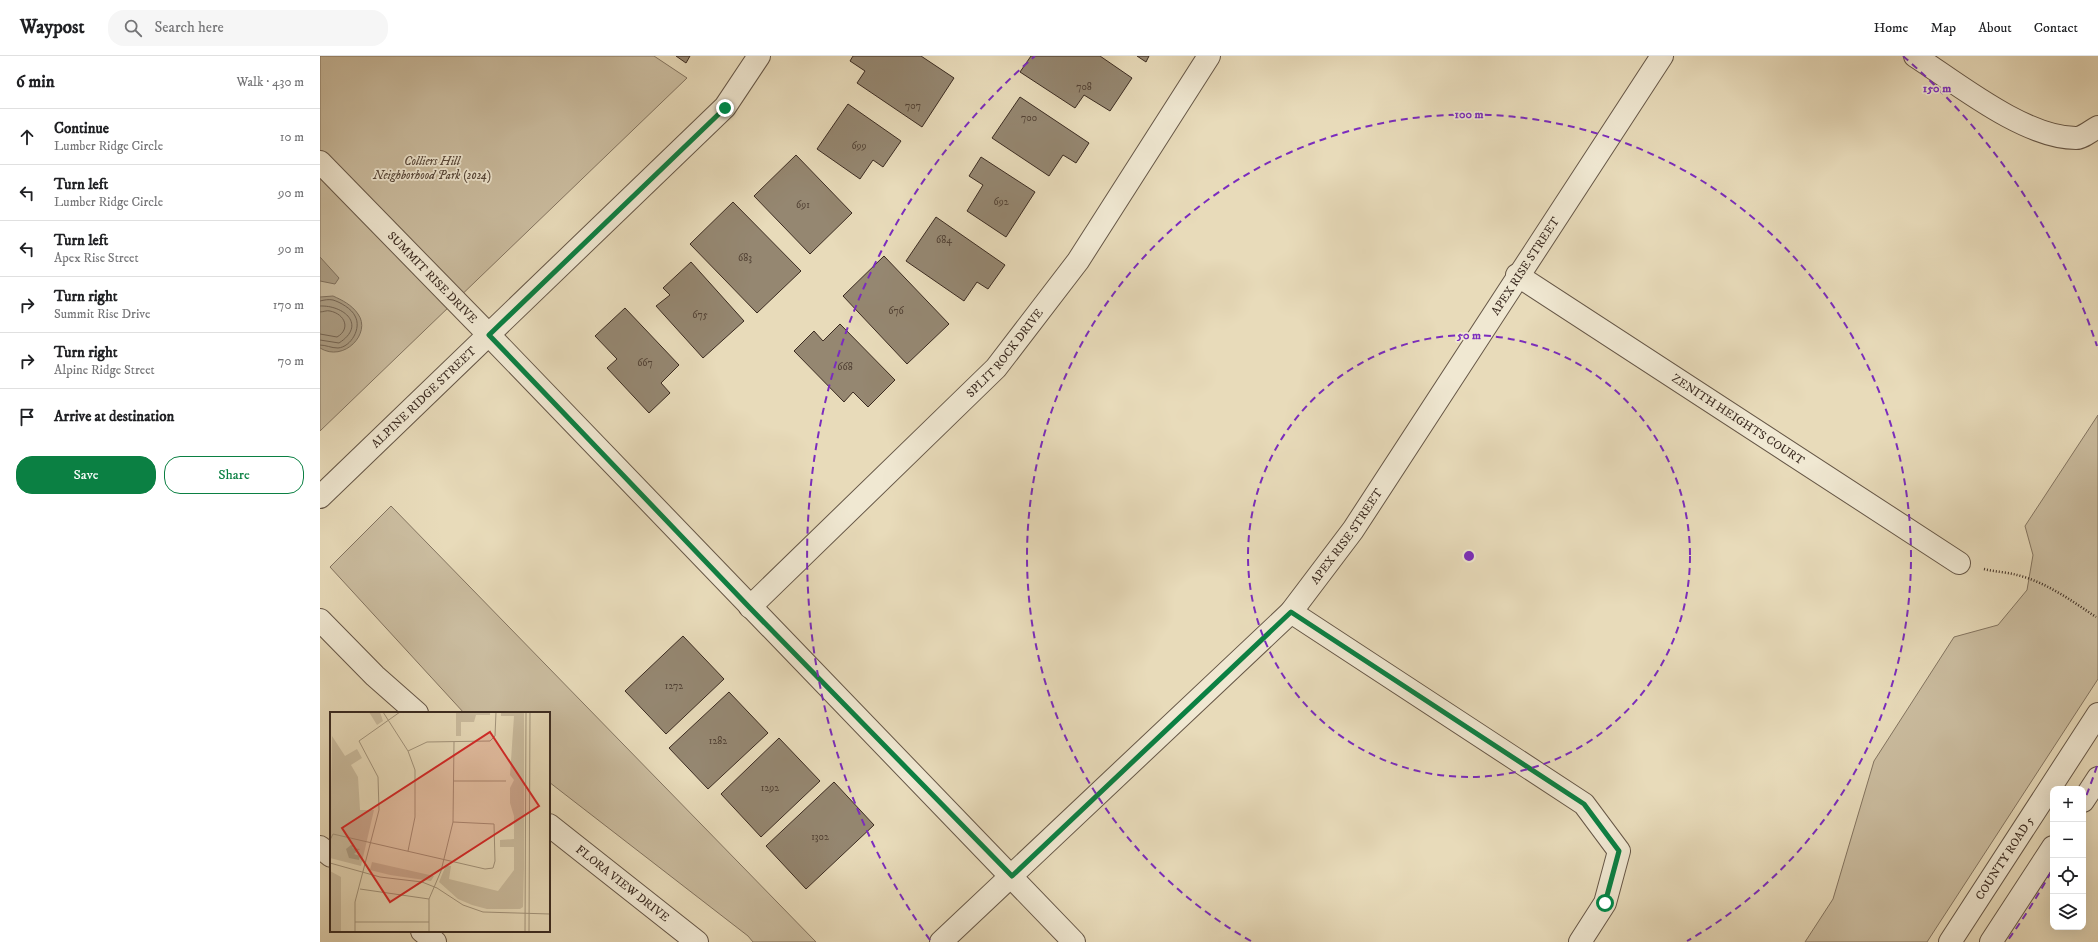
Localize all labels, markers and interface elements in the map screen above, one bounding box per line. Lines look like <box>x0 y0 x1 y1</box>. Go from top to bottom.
search box <box>108 10 388 46</box>
text: Waypost <box>20 16 84 39</box>
icon: search <box>122 17 144 39</box>
text: Search here <box>154 18 224 37</box>
text: Home <box>1874 19 1908 37</box>
text: Map <box>1930 19 1956 37</box>
text: About <box>1978 19 2012 37</box>
text: Contact <box>2034 19 2078 37</box>
text: 6 min <box>16 71 55 93</box>
text: Walk · 430 m <box>236 74 304 90</box>
house number: 708 <box>1076 81 1092 93</box>
text: 150 m <box>1923 81 1951 96</box>
route end <box>716 99 734 117</box>
house number: 707 <box>905 100 921 112</box>
text: 100 m <box>1455 107 1483 122</box>
house number: 700 <box>1021 112 1037 124</box>
text: Continue <box>54 119 109 138</box>
icon: ahead <box>16 126 38 148</box>
text: 10 m <box>280 129 304 145</box>
text: Lumber Ridge Circle <box>54 138 163 154</box>
house number: 699 <box>851 140 867 152</box>
park label: Colliers Hill Neighborhood Park (2024) <box>372 154 491 183</box>
text: Turn left <box>54 175 108 194</box>
icon: left <box>16 182 38 204</box>
text: 90 m <box>278 185 304 201</box>
text: Lumber Ridge Circle <box>54 194 163 210</box>
house number: 692 <box>993 196 1009 208</box>
house number: 691 <box>796 199 810 211</box>
street label: APEX RISE STREET <box>1488 214 1563 318</box>
street label: SUMMIT RISE DRIVE <box>384 229 481 327</box>
text: Turn left <box>54 231 108 250</box>
house number: 684 <box>936 234 952 246</box>
icon: left <box>16 238 38 260</box>
text: 90 m <box>278 241 304 257</box>
text: Apex Rise Street <box>54 250 139 266</box>
house number: 683 <box>738 252 752 264</box>
text: Turn right <box>54 287 117 306</box>
icon: right <box>16 294 38 316</box>
text: 170 m <box>273 297 304 313</box>
house number: 676 <box>888 305 905 317</box>
street label: SPLIT ROCK DRIVE <box>963 305 1047 401</box>
text: Summit Rise Drive <box>54 306 150 322</box>
house number: 675 <box>692 309 708 321</box>
text: 50 m <box>1456 328 1481 343</box>
text: Turn right <box>54 343 117 362</box>
street label: ALPINE RIDGE STREET <box>368 344 480 451</box>
icon: right <box>16 350 38 372</box>
text: 70 m <box>278 353 304 369</box>
house number: 667 <box>637 357 653 369</box>
house number: 668 <box>837 361 853 373</box>
text: Alpine Ridge Street <box>54 362 155 378</box>
street label: ZENITH HEIGHTS COURT <box>1669 371 1807 468</box>
icon: arrive <box>16 406 38 428</box>
text: Arrive at destination <box>54 407 174 426</box>
button: Save <box>16 456 156 494</box>
button: Share <box>164 456 304 494</box>
street label: APEX RISE STREET <box>1308 486 1386 587</box>
centre of rings <box>1462 549 1476 563</box>
house number: 1272 <box>665 680 683 692</box>
inset map <box>330 712 550 932</box>
house number: 1282 <box>709 735 727 747</box>
house number: 1292 <box>761 782 779 794</box>
map controls <box>2050 786 2086 930</box>
button: + <box>2050 786 2086 822</box>
street label: COUNTY ROAD 5 <box>1972 814 2037 903</box>
button: − <box>2050 822 2086 858</box>
house number: 1302 <box>811 831 829 843</box>
street label: FLORA VIEW DRIVE <box>573 842 673 926</box>
button: locate <box>2050 858 2086 894</box>
route start <box>1596 894 1614 912</box>
button: layers <box>2050 894 2086 930</box>

